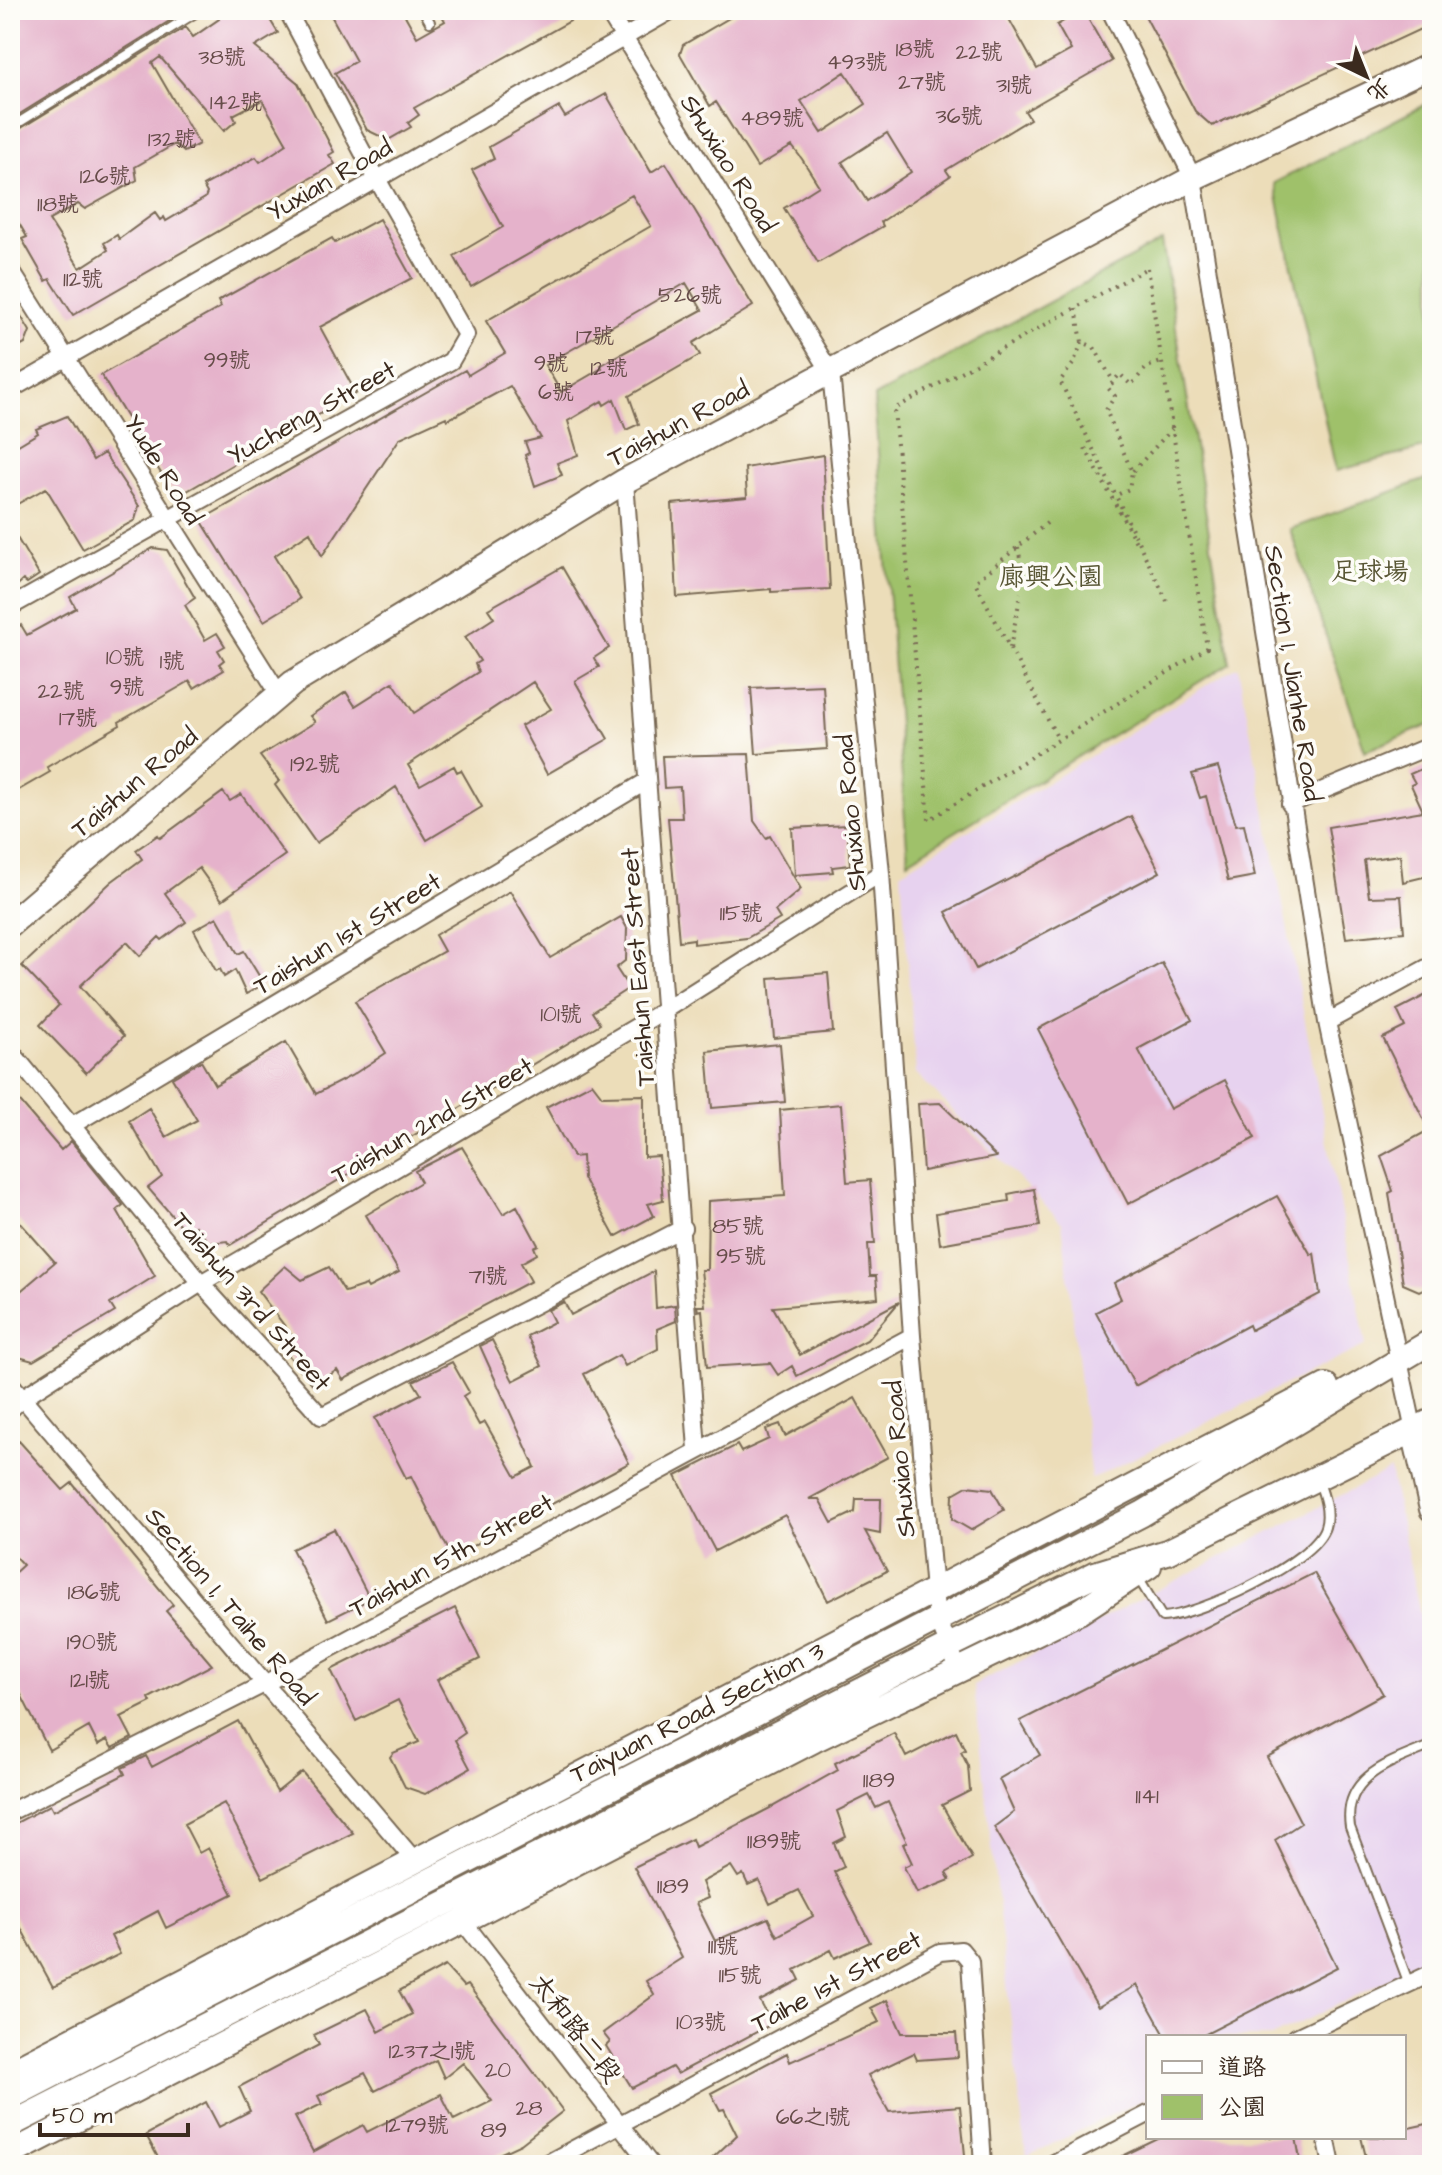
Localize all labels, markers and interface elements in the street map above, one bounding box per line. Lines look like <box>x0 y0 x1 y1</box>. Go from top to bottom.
house number: 18號 <box>895 34 935 65</box>
north arrow <box>1326 36 1406 116</box>
house number: 22號 <box>955 37 1003 68</box>
house number: 38號 <box>198 42 246 73</box>
house number: 493號 <box>827 47 887 78</box>
house number: 27號 <box>898 67 946 98</box>
house number: 31號 <box>996 70 1032 101</box>
text: 北 <box>1360 71 1397 108</box>
house number: 142號 <box>210 87 262 118</box>
street label: Shuxiao Road <box>671 87 785 240</box>
house number: 36號 <box>936 101 983 132</box>
house number: 489號 <box>740 103 804 134</box>
house number: 132號 <box>148 124 196 155</box>
street label: Yuxian Road <box>260 129 399 230</box>
house number: 126號 <box>79 161 131 192</box>
house number: 118號 <box>37 189 79 220</box>
house number: 112號 <box>63 264 103 295</box>
house number: 526號 <box>658 280 722 311</box>
house number: 17號 <box>576 321 614 352</box>
house number: 99號 <box>203 345 251 376</box>
house number: 9號 <box>534 348 568 379</box>
street label: Yucheng Street <box>221 351 404 476</box>
house number: 12號 <box>590 353 628 384</box>
street label: Taishun Road <box>601 371 756 476</box>
house number: 6號 <box>538 377 574 408</box>
street label: Yude Road <box>115 407 211 532</box>
street label: Section 1, Jianhe Road <box>1255 542 1331 804</box>
park label: 足球場 <box>1331 554 1409 590</box>
park label: 廊興公園 <box>999 559 1103 595</box>
house number: 10號 <box>106 642 144 673</box>
house number: 1號 <box>160 646 184 677</box>
house number: 9號 <box>110 672 144 703</box>
house number: 22號 <box>37 676 85 707</box>
house number: 17號 <box>59 703 97 734</box>
street label: Taishun Road <box>63 719 206 847</box>
street label: Shuxiao Road <box>826 733 876 893</box>
house number: 192號 <box>290 749 340 780</box>
street label: Taishun East Street <box>612 846 664 1087</box>
street label: Taishun 1st Street <box>247 863 449 1004</box>
house number: 115號 <box>719 898 763 929</box>
house number: 101號 <box>540 999 582 1030</box>
street label: Taishun 2nd Street <box>325 1048 541 1193</box>
street label: Taishun 3rd Street <box>163 1204 340 1400</box>
house number: 85號 <box>712 1211 764 1242</box>
house number: 95號 <box>716 1241 766 1272</box>
house number: 71號 <box>469 1261 507 1292</box>
street label: Shuxiao Road <box>875 1379 925 1539</box>
street label: Taishun 5th Street <box>343 1485 560 1627</box>
street label: Section 1, Taihe Road <box>137 1500 324 1713</box>
house number: 186號 <box>68 1577 120 1608</box>
house number: 190號 <box>66 1627 118 1658</box>
street label: Taiyuan Road Section 3 <box>564 1633 832 1794</box>
house number: 121號 <box>70 1665 110 1696</box>
house number: 1189 <box>863 1765 895 1796</box>
house number: 1141 <box>1135 1781 1159 1812</box>
house number: 1189號 <box>747 1826 801 1857</box>
house number: 1189 <box>657 1871 689 1902</box>
street label: Taihe 1st Street <box>745 1922 928 2042</box>
house number: 111號 <box>708 1931 738 1962</box>
house number: 115號 <box>718 1960 762 1991</box>
street label: 太和路二段 <box>521 1966 629 2091</box>
house number: 103號 <box>676 2007 726 2038</box>
legend <box>1146 2035 1406 2139</box>
house number: 1237之1號 <box>389 2036 475 2067</box>
text: 道路 <box>1218 2051 1266 2085</box>
house number: 20 <box>485 2055 511 2086</box>
scale bar <box>40 2087 188 2137</box>
text: 公園 <box>1218 2091 1266 2125</box>
house number: 28 <box>516 2093 542 2124</box>
text: 50 m <box>52 2099 113 2133</box>
house number: 66之1號 <box>776 2102 850 2133</box>
house number: 1279號 <box>385 2110 449 2141</box>
house number: 89 <box>481 2115 507 2146</box>

